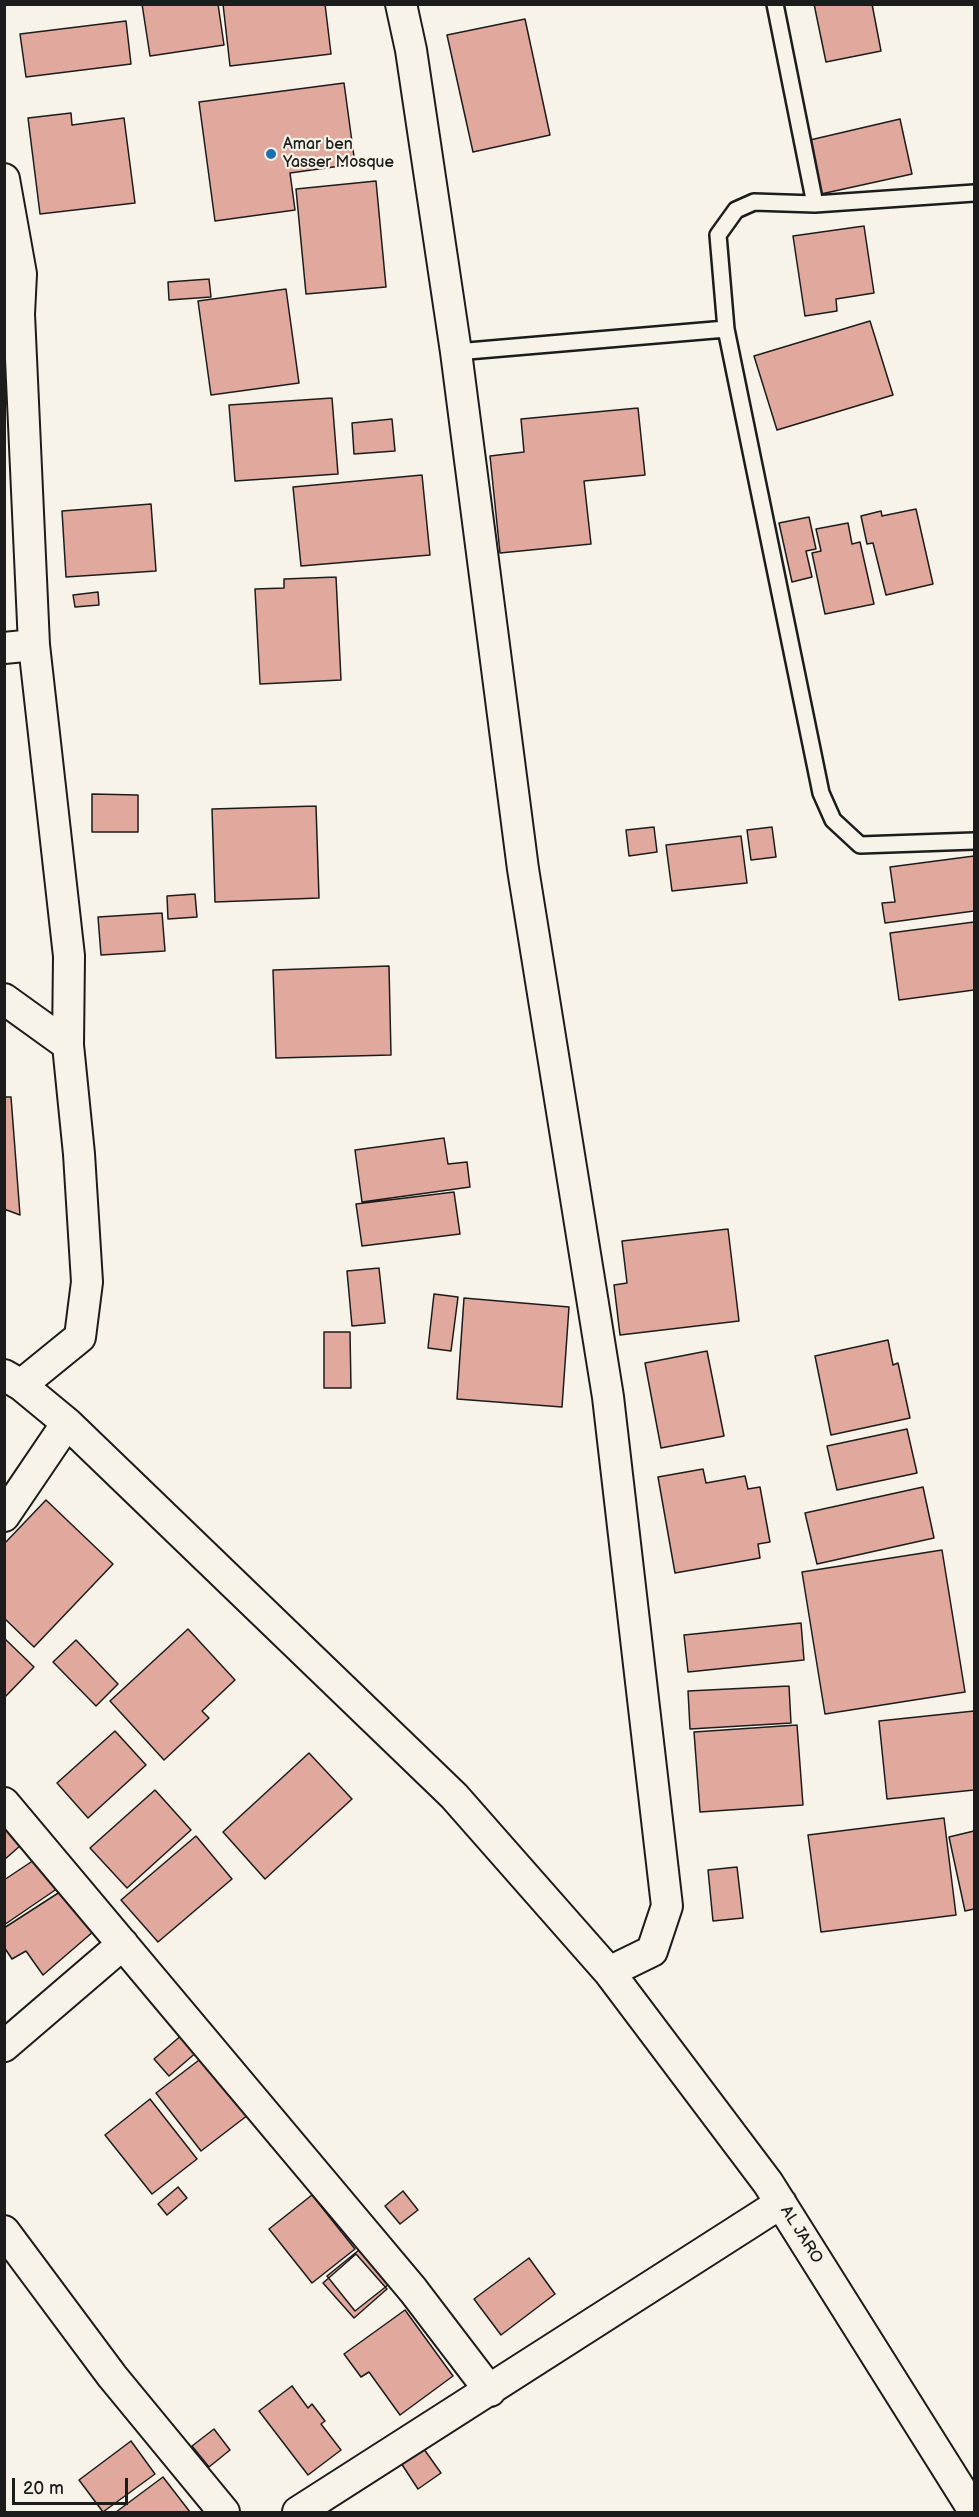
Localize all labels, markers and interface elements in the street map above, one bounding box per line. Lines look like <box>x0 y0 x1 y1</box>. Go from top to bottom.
place label: Amar ben Yasser Mosque <box>283 135 394 173</box>
marker: Amar ben Yasser Mosque <box>264 147 278 161</box>
street label: AL JARO <box>776 2203 826 2267</box>
scale bar <box>15 2466 130 2504</box>
text: 20 m <box>23 2478 64 2499</box>

